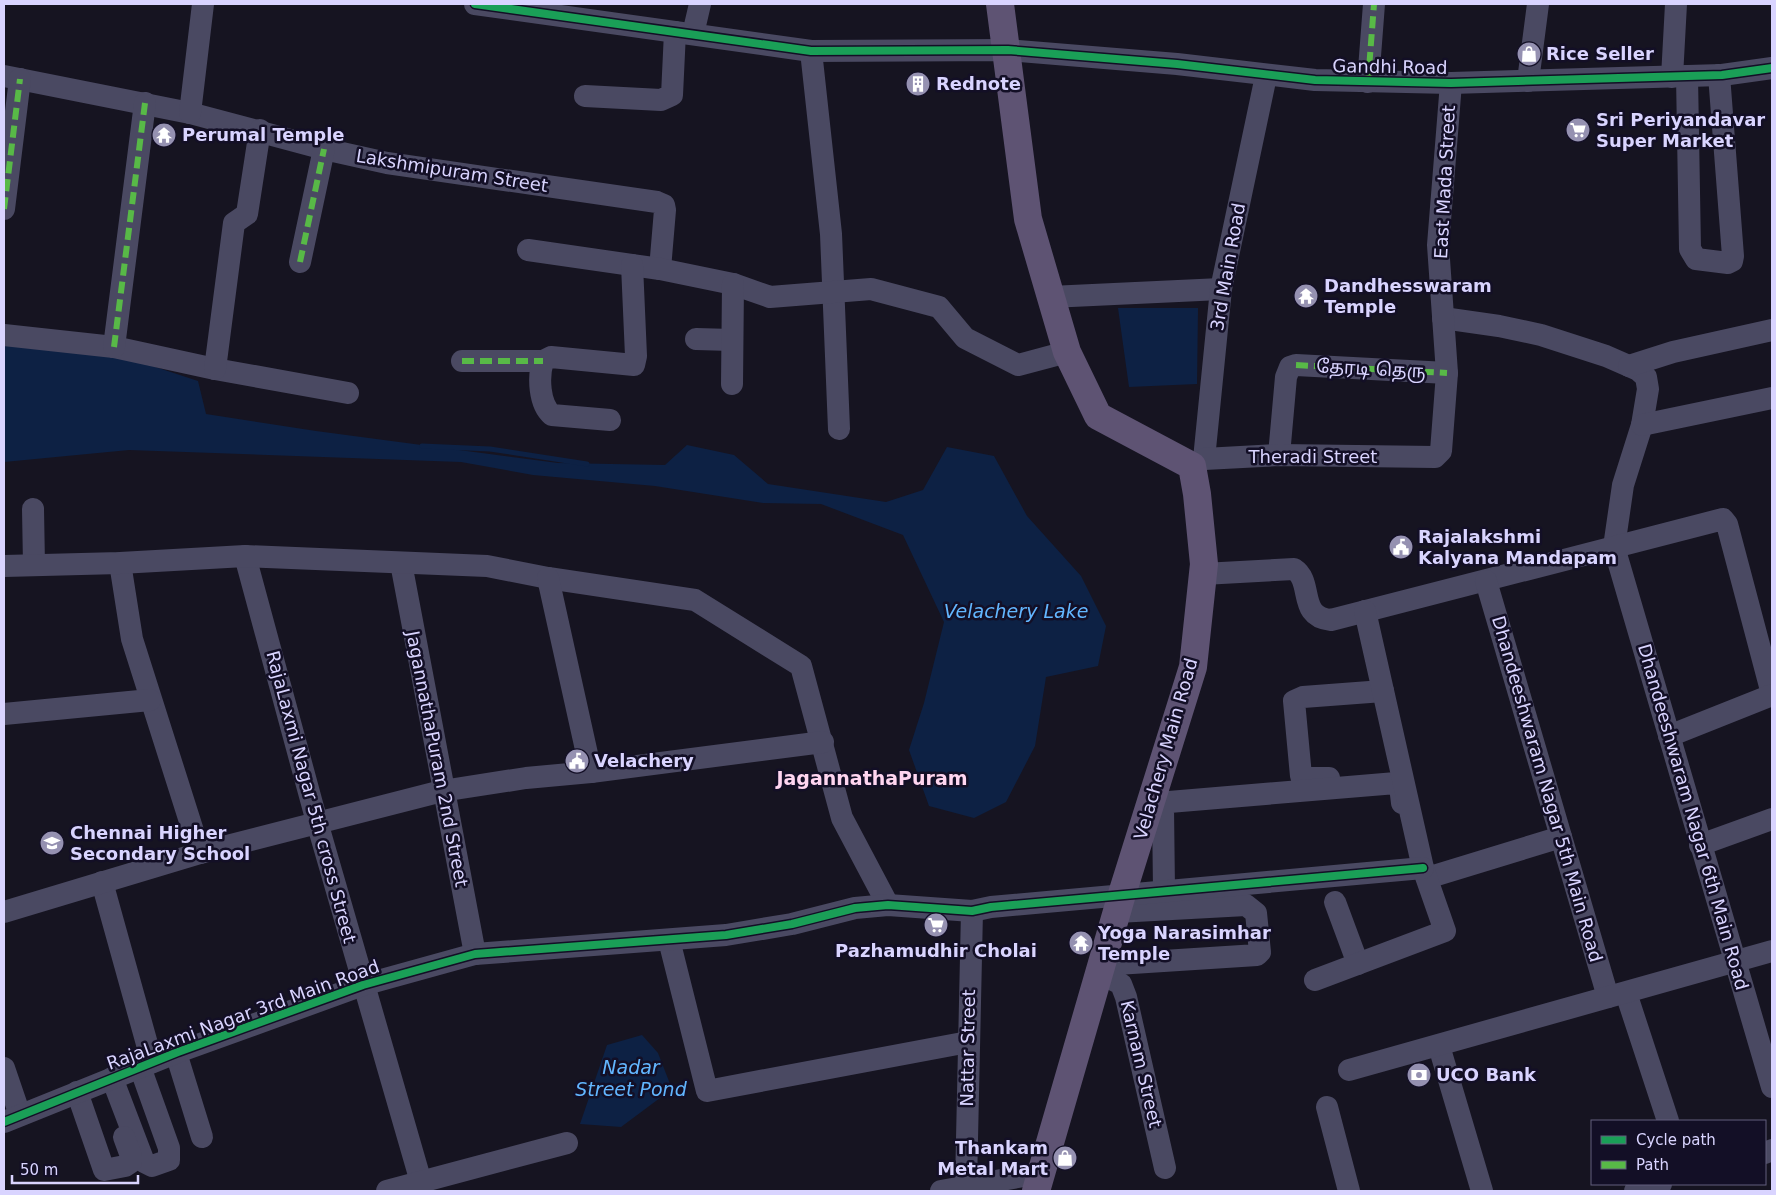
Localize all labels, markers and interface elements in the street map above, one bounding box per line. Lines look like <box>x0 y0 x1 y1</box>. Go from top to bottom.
shop icon: Rice Seller <box>1516 41 1542 67</box>
place label: Rice Seller <box>1546 43 1654 64</box>
street label: Gandhi Road <box>1332 55 1448 78</box>
building icon: Rednote <box>905 71 931 97</box>
place label: Rednote <box>936 73 1021 94</box>
street label: East Mada Street <box>1430 105 1459 259</box>
place label: Sri Periyandavar Super Market <box>1596 109 1765 151</box>
supermarket icon: Sri Periyandavar Super Market <box>1565 117 1591 143</box>
temple icon: Perumal Temple <box>151 122 177 148</box>
place label: Perumal Temple <box>182 124 345 145</box>
street label: Lakshmipuram Street <box>355 145 550 196</box>
street label: 3rd Main Road <box>1206 201 1249 333</box>
place label: Dandhesswaram Temple <box>1324 275 1492 317</box>
temple icon: Dandhesswaram Temple <box>1293 283 1319 309</box>
street label: தேரடி தெரு <box>1316 355 1426 384</box>
street label: Theradi Street <box>1248 446 1377 467</box>
place label: Rajalakshmi Kalyana Mandapam <box>1418 526 1617 568</box>
public building icon: Rajalakshmi Kalyana Mandapam <box>1388 534 1414 560</box>
water label: Velachery Lake <box>944 600 1088 622</box>
street label: Dhandeeshwaram Nagar 5th Main Road <box>1488 613 1607 964</box>
street label: JagannathaPuram 2nd Street <box>402 628 473 889</box>
street label: Dhandeeshwaram Nagar 6th Main Road <box>1634 641 1753 992</box>
street label: RajaLaxmi Nagar 5th cross Street <box>262 648 361 945</box>
street label: Velachery Main Road <box>1130 656 1202 842</box>
public building icon: Velachery <box>564 748 590 774</box>
place label: Velachery <box>594 750 694 771</box>
district label: JagannathaPuram <box>774 767 968 789</box>
place label: Chennai Higher Secondary School <box>70 822 250 864</box>
school or university icon: Chennai Higher Secondary School <box>39 830 65 856</box>
supermarket icon: Pazhamudhir Cholai <box>923 912 949 938</box>
place label: Yoga Narasimhar Temple <box>1097 922 1271 964</box>
temple icon: Yoga Narasimhar Temple <box>1068 930 1094 956</box>
place label: Pazhamudhir Cholai <box>835 940 1037 961</box>
street label: RajaLaxmi Nagar 3rd Main Road <box>104 955 382 1074</box>
street label: Nattar Street <box>956 989 979 1107</box>
street label: Karnam Street <box>1117 998 1166 1130</box>
water label: Nadar Street Pond <box>575 1056 688 1100</box>
bank icon: UCO Bank <box>1406 1062 1432 1088</box>
place label: UCO Bank <box>1436 1064 1537 1085</box>
legend <box>1591 1120 1766 1185</box>
text: Cycle path <box>1636 1131 1716 1149</box>
place label: Thankam Metal Mart <box>937 1137 1048 1179</box>
shop icon: Thankam Metal Mart <box>1052 1145 1078 1171</box>
scale bar <box>12 1152 139 1184</box>
text: Path <box>1636 1156 1669 1174</box>
text: 50 m <box>20 1161 58 1179</box>

